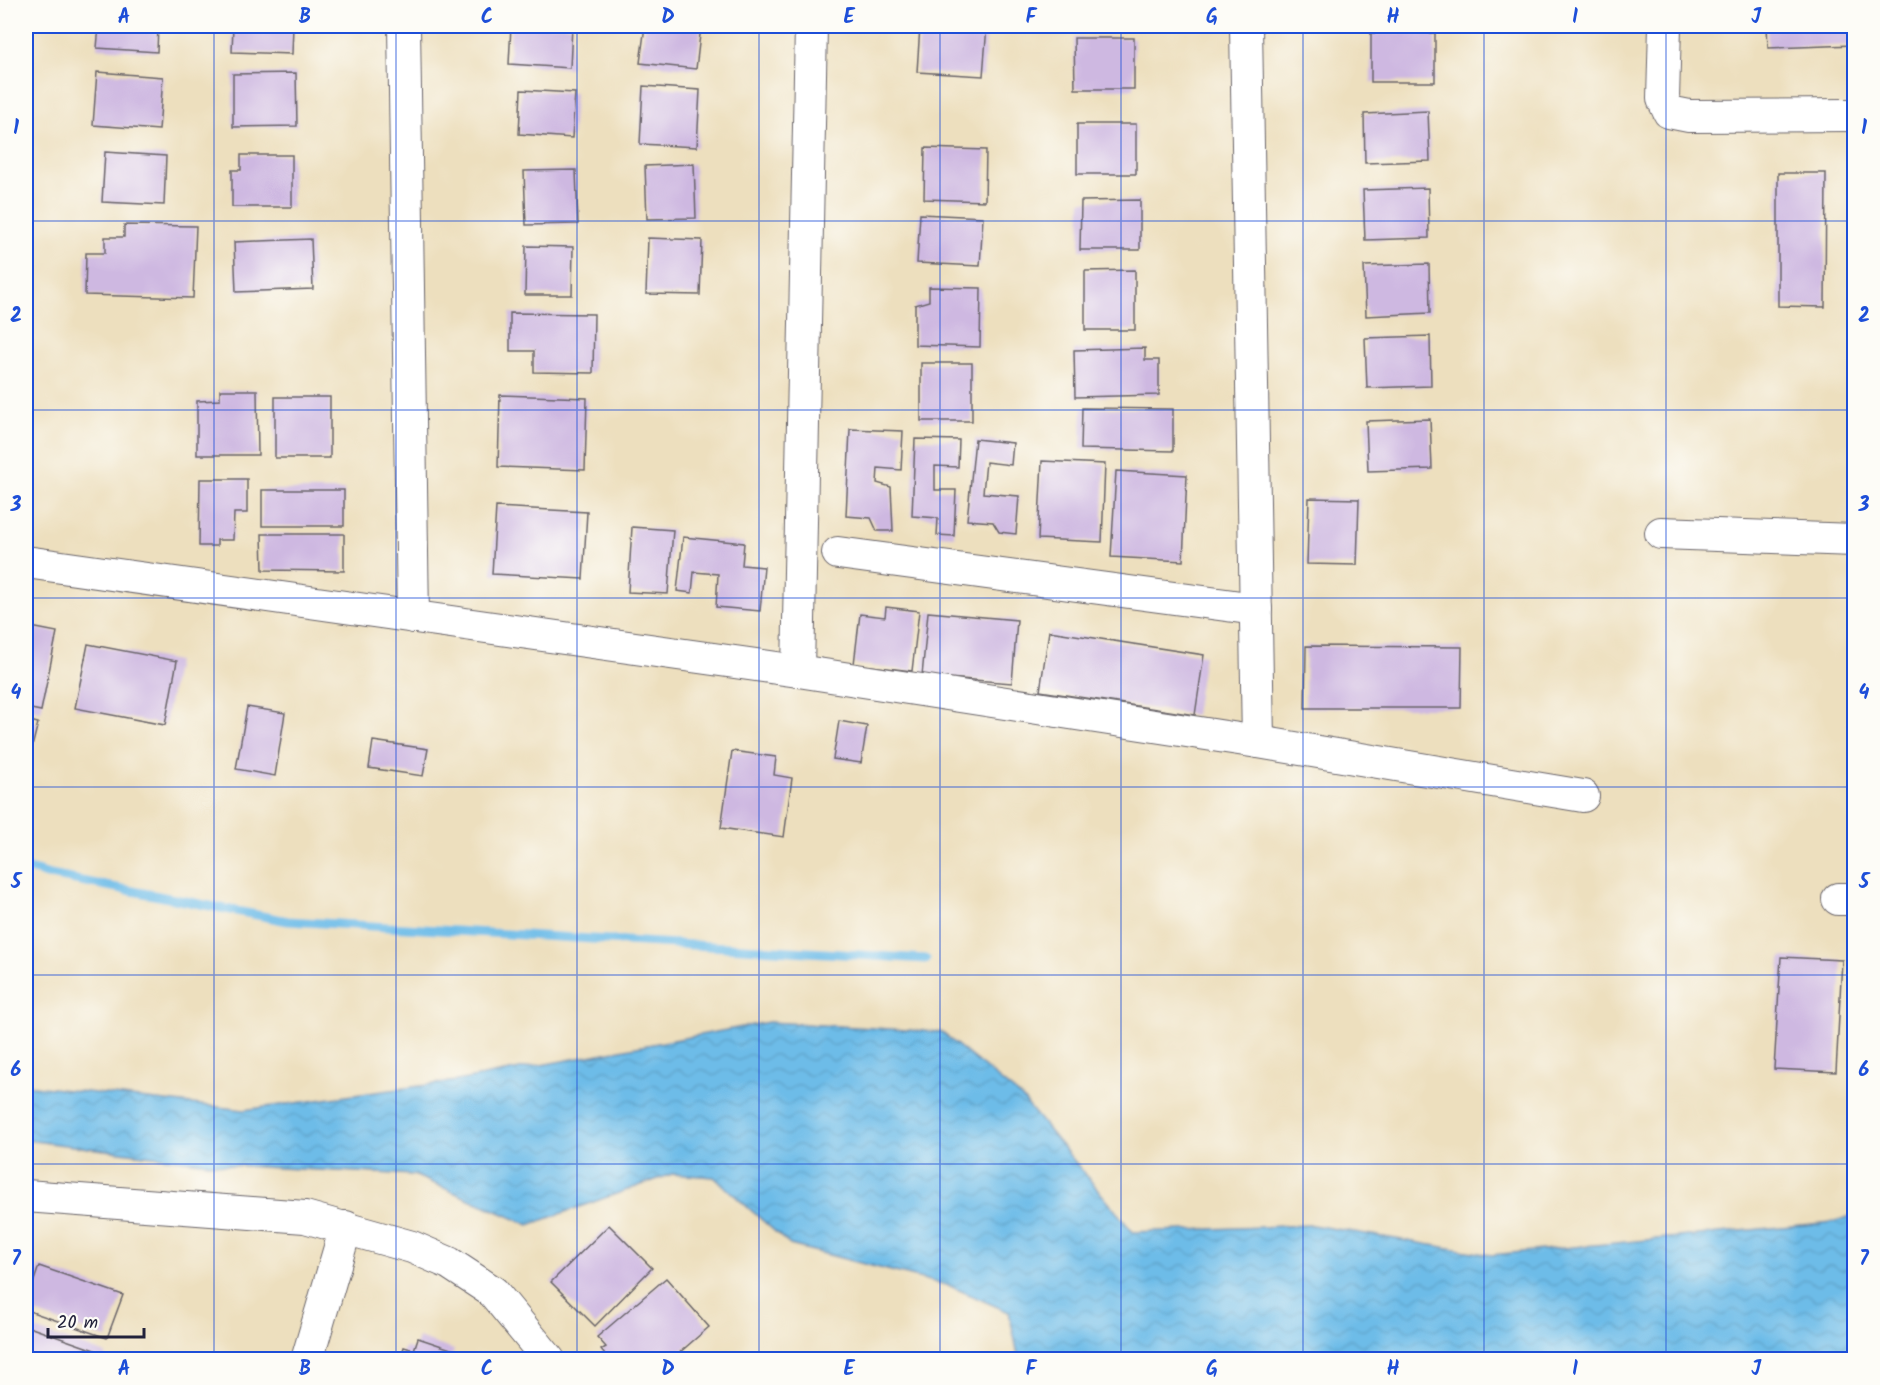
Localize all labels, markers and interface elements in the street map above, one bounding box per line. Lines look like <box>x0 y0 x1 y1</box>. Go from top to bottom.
text: A <box>118 2 130 34</box>
text: B <box>299 2 311 34</box>
text: C <box>481 2 493 34</box>
text: D <box>661 2 675 34</box>
text: E <box>843 2 855 34</box>
text: F <box>1026 2 1038 34</box>
text: G <box>1206 2 1218 34</box>
text: H <box>1386 2 1400 34</box>
text: I <box>1572 2 1578 34</box>
text: J <box>1751 2 1762 34</box>
text: 1 <box>13 113 19 145</box>
text: 1 <box>1861 113 1867 145</box>
text: 2 <box>10 301 22 333</box>
text: 2 <box>1858 301 1870 333</box>
text: 3 <box>10 490 22 522</box>
text: 3 <box>1858 490 1870 522</box>
text: 4 <box>11 678 22 710</box>
text: 4 <box>1859 678 1870 710</box>
text: 5 <box>10 867 23 899</box>
text: 5 <box>1858 867 1871 899</box>
text: 6 <box>11 1055 22 1087</box>
text: 6 <box>1859 1055 1870 1087</box>
text: 7 <box>11 1244 21 1276</box>
text: 7 <box>1859 1244 1869 1276</box>
scale bar <box>48 1301 144 1339</box>
text: 20 m <box>57 1309 98 1338</box>
text: A <box>118 1354 130 1385</box>
text: B <box>299 1354 311 1385</box>
text: C <box>481 1354 493 1385</box>
text: D <box>661 1354 675 1385</box>
text: E <box>843 1354 855 1385</box>
text: F <box>1026 1354 1038 1385</box>
text: G <box>1206 1354 1218 1385</box>
text: H <box>1386 1354 1400 1385</box>
text: I <box>1572 1354 1578 1385</box>
text: J <box>1751 1354 1762 1385</box>

